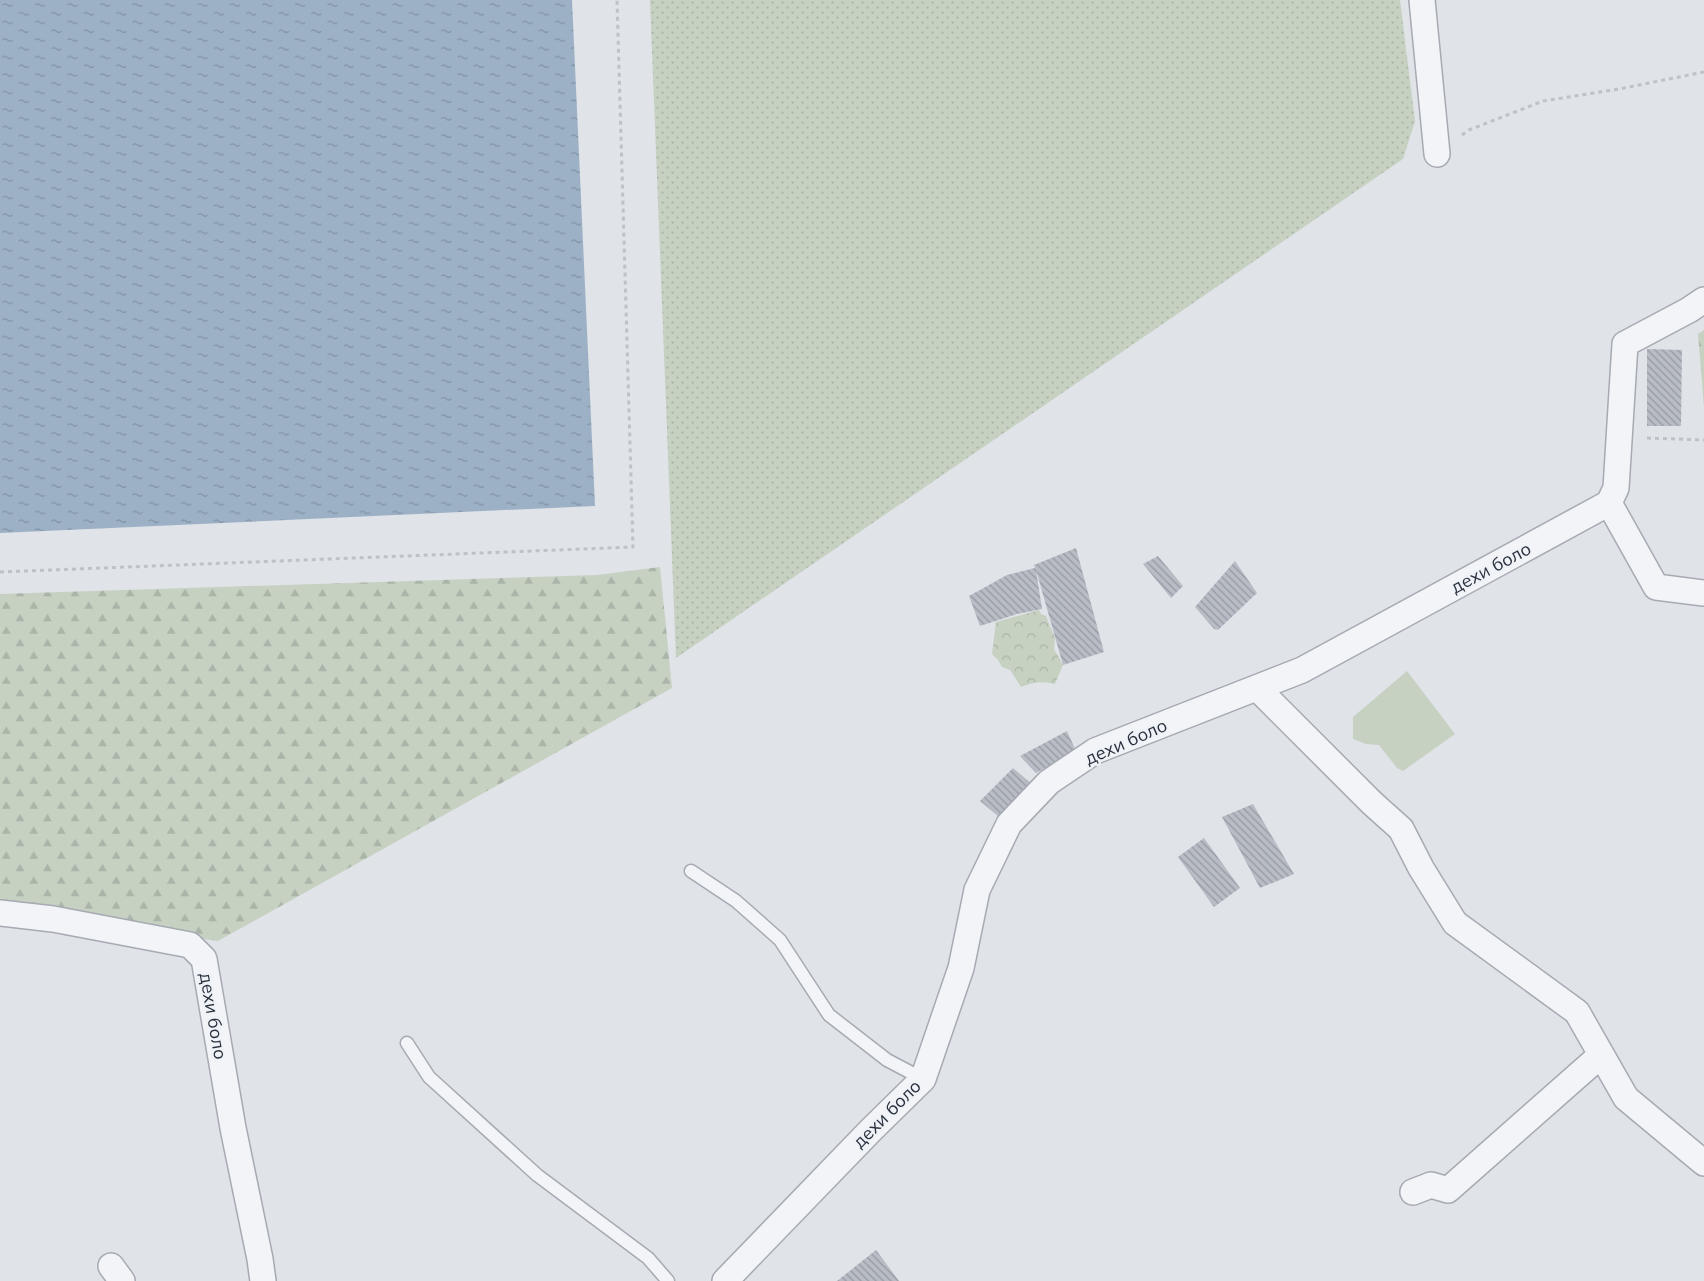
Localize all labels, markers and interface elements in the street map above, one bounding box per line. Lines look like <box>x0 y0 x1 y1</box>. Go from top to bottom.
street label: дехи боло <box>1447 537 1535 598</box>
street label: дехи боло <box>1081 713 1171 770</box>
street label: дехи боло <box>195 971 232 1061</box>
street label: дехи боло <box>848 1075 926 1153</box>

